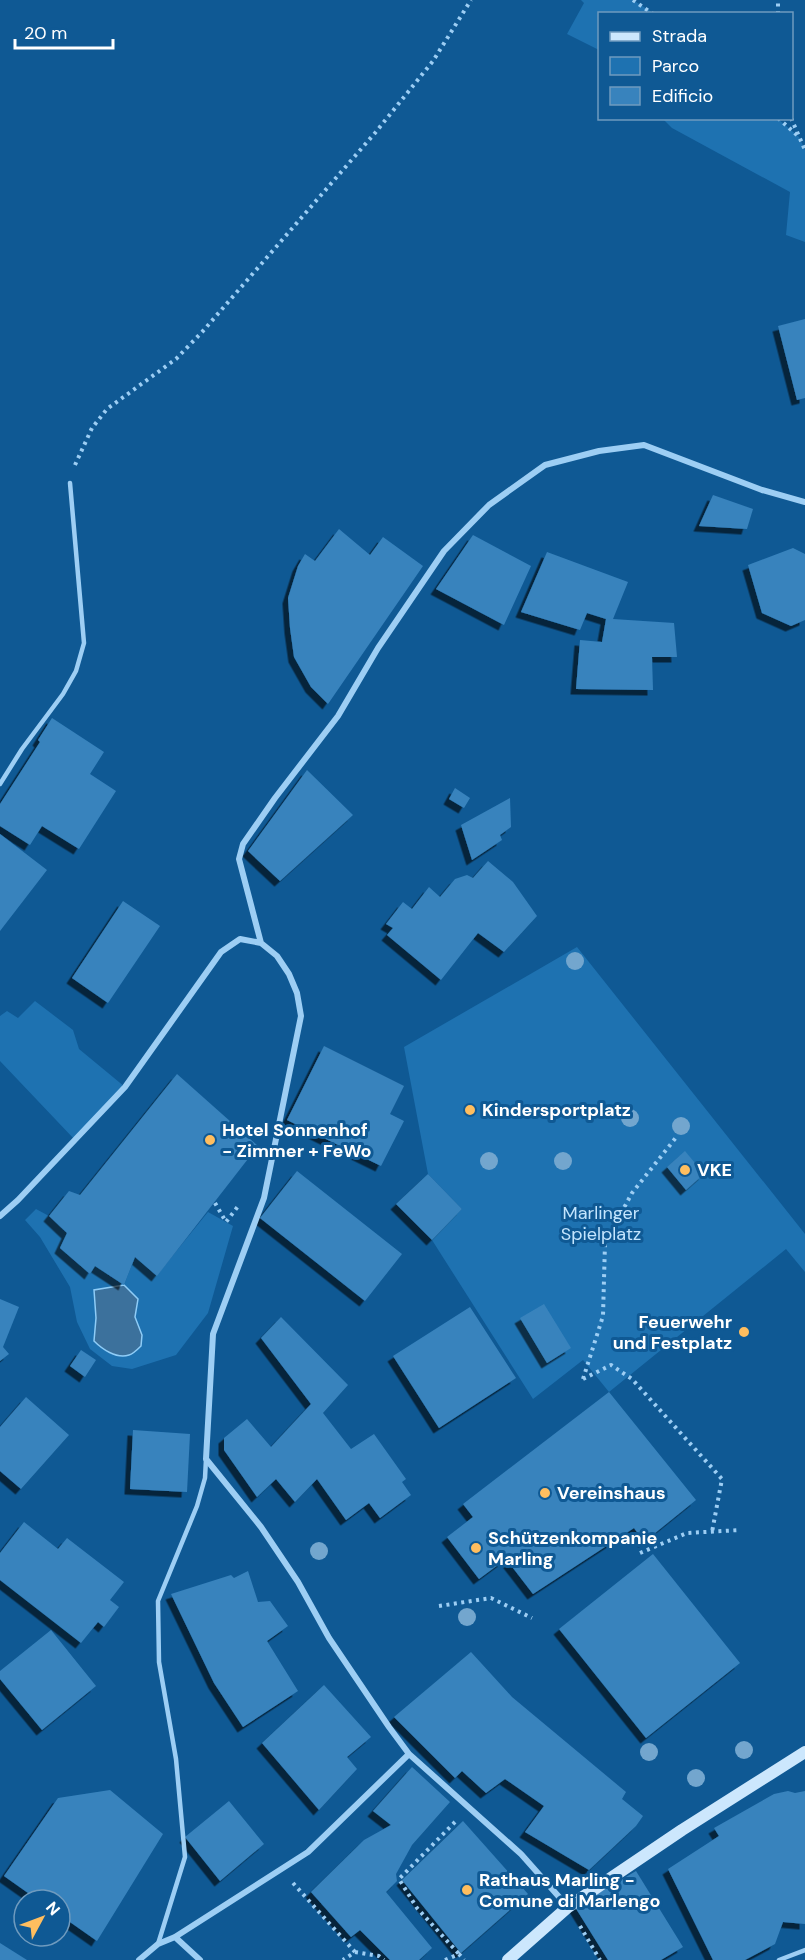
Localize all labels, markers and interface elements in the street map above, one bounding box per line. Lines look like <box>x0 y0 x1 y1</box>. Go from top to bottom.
scale bar <box>15 12 112 50</box>
legend <box>598 12 793 120</box>
text: 20 m <box>24 21 67 45</box>
text: Strada <box>652 24 707 48</box>
text: Parco <box>652 54 699 78</box>
text: Edificio <box>652 84 713 108</box>
place label: Kindersportplatz <box>482 1098 631 1122</box>
marker: Kindersportplatz <box>463 1103 477 1117</box>
place label: Hotel Sonnenhof - Zimmer + FeWo <box>222 1118 372 1163</box>
marker: Hotel Sonnenhof - Zimmer + FeWo <box>203 1133 217 1147</box>
place label: VKE <box>697 1158 732 1182</box>
marker: VKE <box>678 1163 692 1177</box>
park label: Marlinger Spielplatz <box>561 1201 641 1246</box>
place label: Feuerwehr und Festplatz <box>613 1310 732 1355</box>
marker: Feuerwehr und Festplatz <box>737 1325 751 1339</box>
place label: Vereinshaus <box>557 1481 665 1505</box>
marker: Vereinshaus <box>538 1486 552 1500</box>
place label: Schützenkompanie Marling <box>488 1526 658 1571</box>
marker: Schützenkompanie Marling <box>469 1541 483 1555</box>
place label: Rathaus Marling - Comune di Marlengo <box>479 1868 660 1913</box>
marker: Rathaus Marling - Comune di Marlengo <box>460 1883 474 1897</box>
north arrow <box>12 1888 72 1948</box>
text: N <box>41 1897 65 1920</box>

